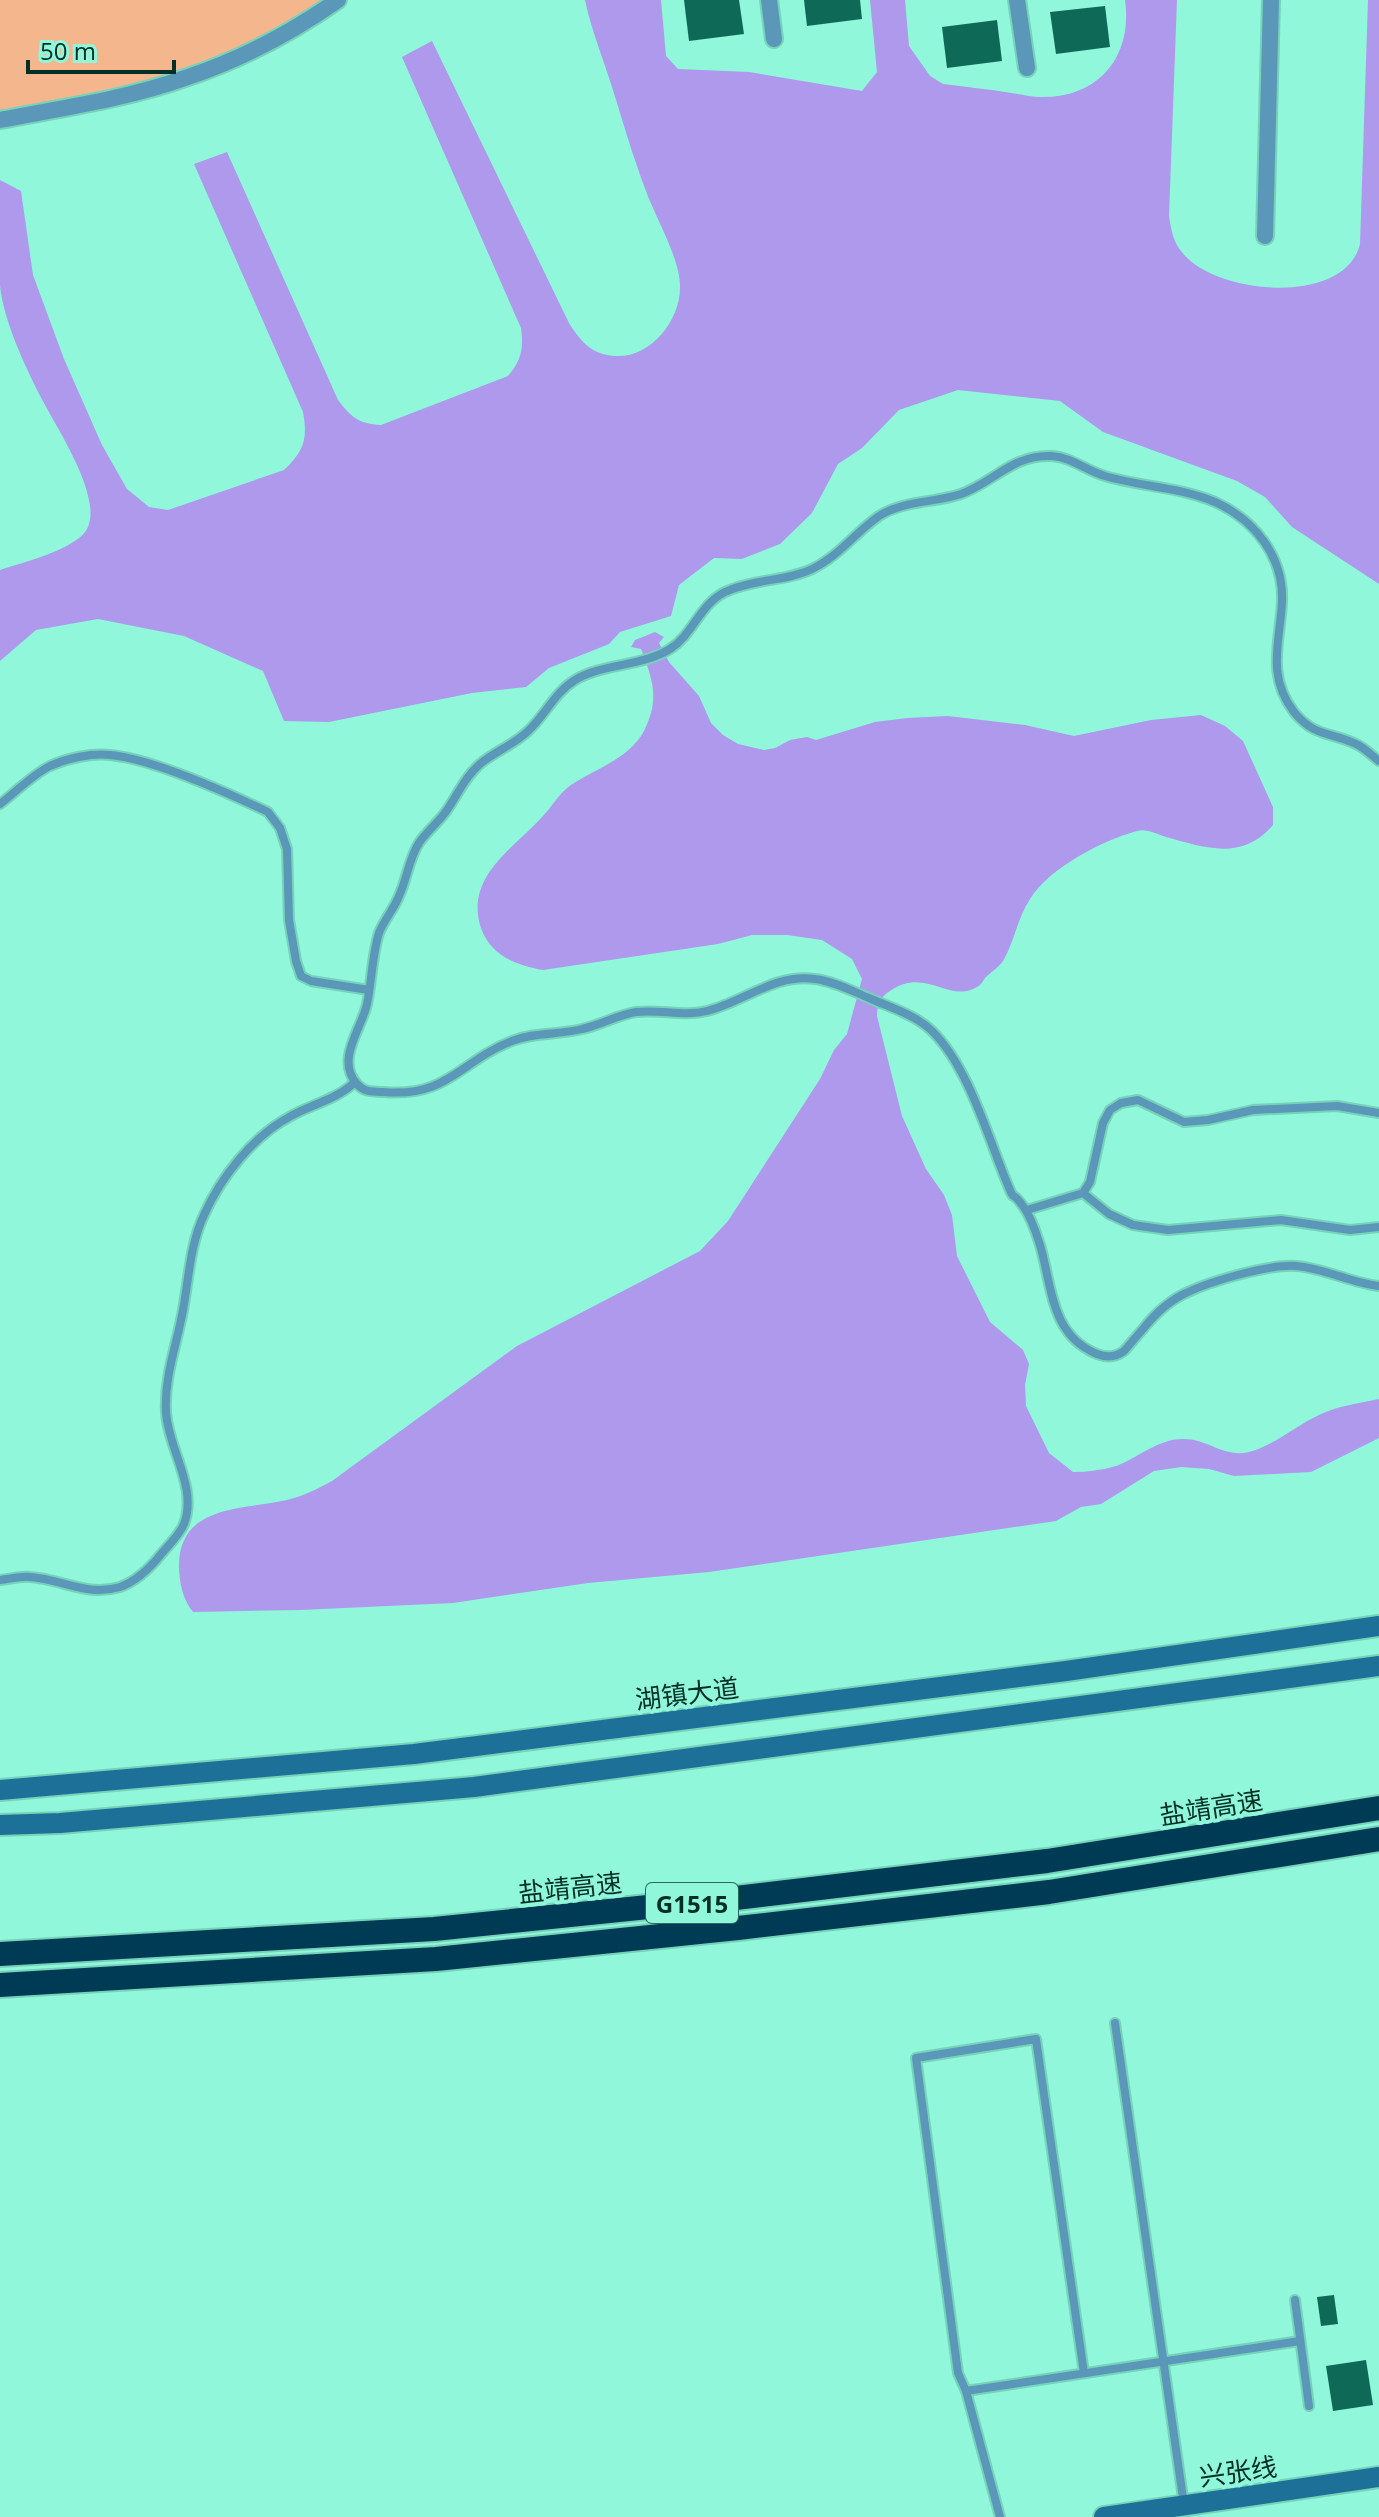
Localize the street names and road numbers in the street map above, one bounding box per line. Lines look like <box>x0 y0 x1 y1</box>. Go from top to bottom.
street label: 湖镇大道 <box>633 1669 741 1717</box>
street label: 盐靖高速 <box>1157 1781 1265 1833</box>
street label: 盐靖高速 <box>516 1864 624 1910</box>
road number: G1515 <box>646 1883 738 1923</box>
street label: 兴张线 <box>1197 2448 1279 2494</box>

